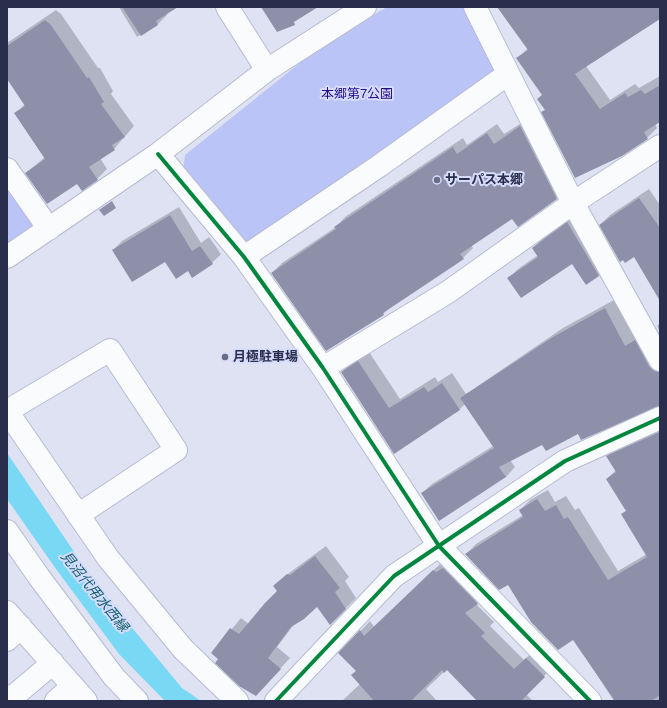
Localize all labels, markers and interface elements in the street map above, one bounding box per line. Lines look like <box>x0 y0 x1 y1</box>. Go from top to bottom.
park label: 本郷第7公園 <box>321 86 393 102</box>
place label: サーパス本郷 <box>445 172 523 188</box>
marker: サーパス本郷 <box>432 175 442 185</box>
place label: 月極駐車場 <box>233 349 298 365</box>
marker: 月極駐車場 <box>220 352 230 362</box>
water label: 見沼代用水西縁 <box>57 549 131 635</box>

